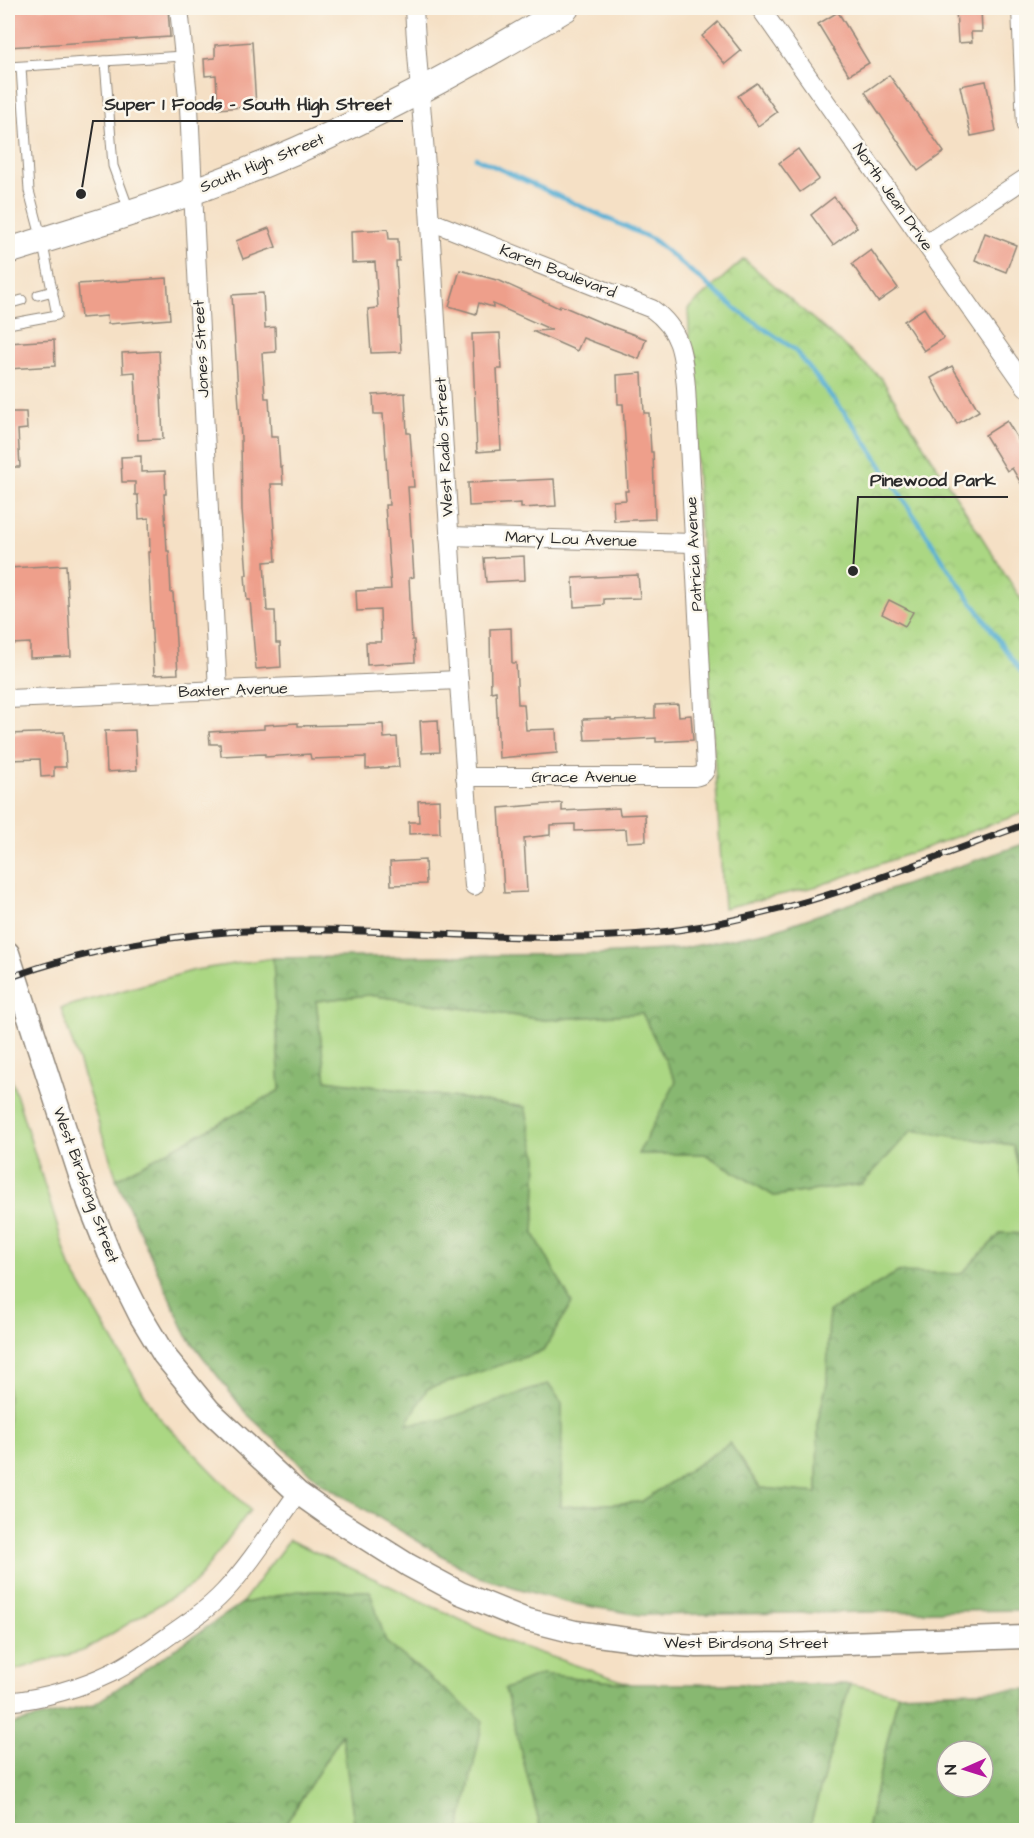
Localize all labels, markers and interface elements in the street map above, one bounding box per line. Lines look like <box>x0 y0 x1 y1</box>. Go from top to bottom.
callout: Super 1 Foods - South High Street <box>93 85 403 121</box>
text: Super 1 Foods - South High Street <box>104 92 392 118</box>
street label: South High Street <box>197 128 328 199</box>
street label: North Jean Drive <box>848 139 939 256</box>
street label: Karen Boulevard <box>497 239 619 303</box>
street label: Jones Street <box>187 299 215 398</box>
street label: West Radio Street <box>429 376 459 517</box>
callout: Pinewood Park <box>858 461 1008 497</box>
text: Pinewood Park <box>870 468 997 493</box>
street label: Patricia Avenue <box>680 496 708 612</box>
street label: Mary Lou Avenue <box>505 526 638 553</box>
street label: Baxter Avenue <box>178 677 288 703</box>
street label: Grace Avenue <box>531 766 637 788</box>
street label: West Birdsong Street <box>47 1104 125 1267</box>
street label: West Birdsong Street <box>664 1632 829 1655</box>
north arrow <box>935 1739 995 1799</box>
text: N <box>940 1764 962 1775</box>

